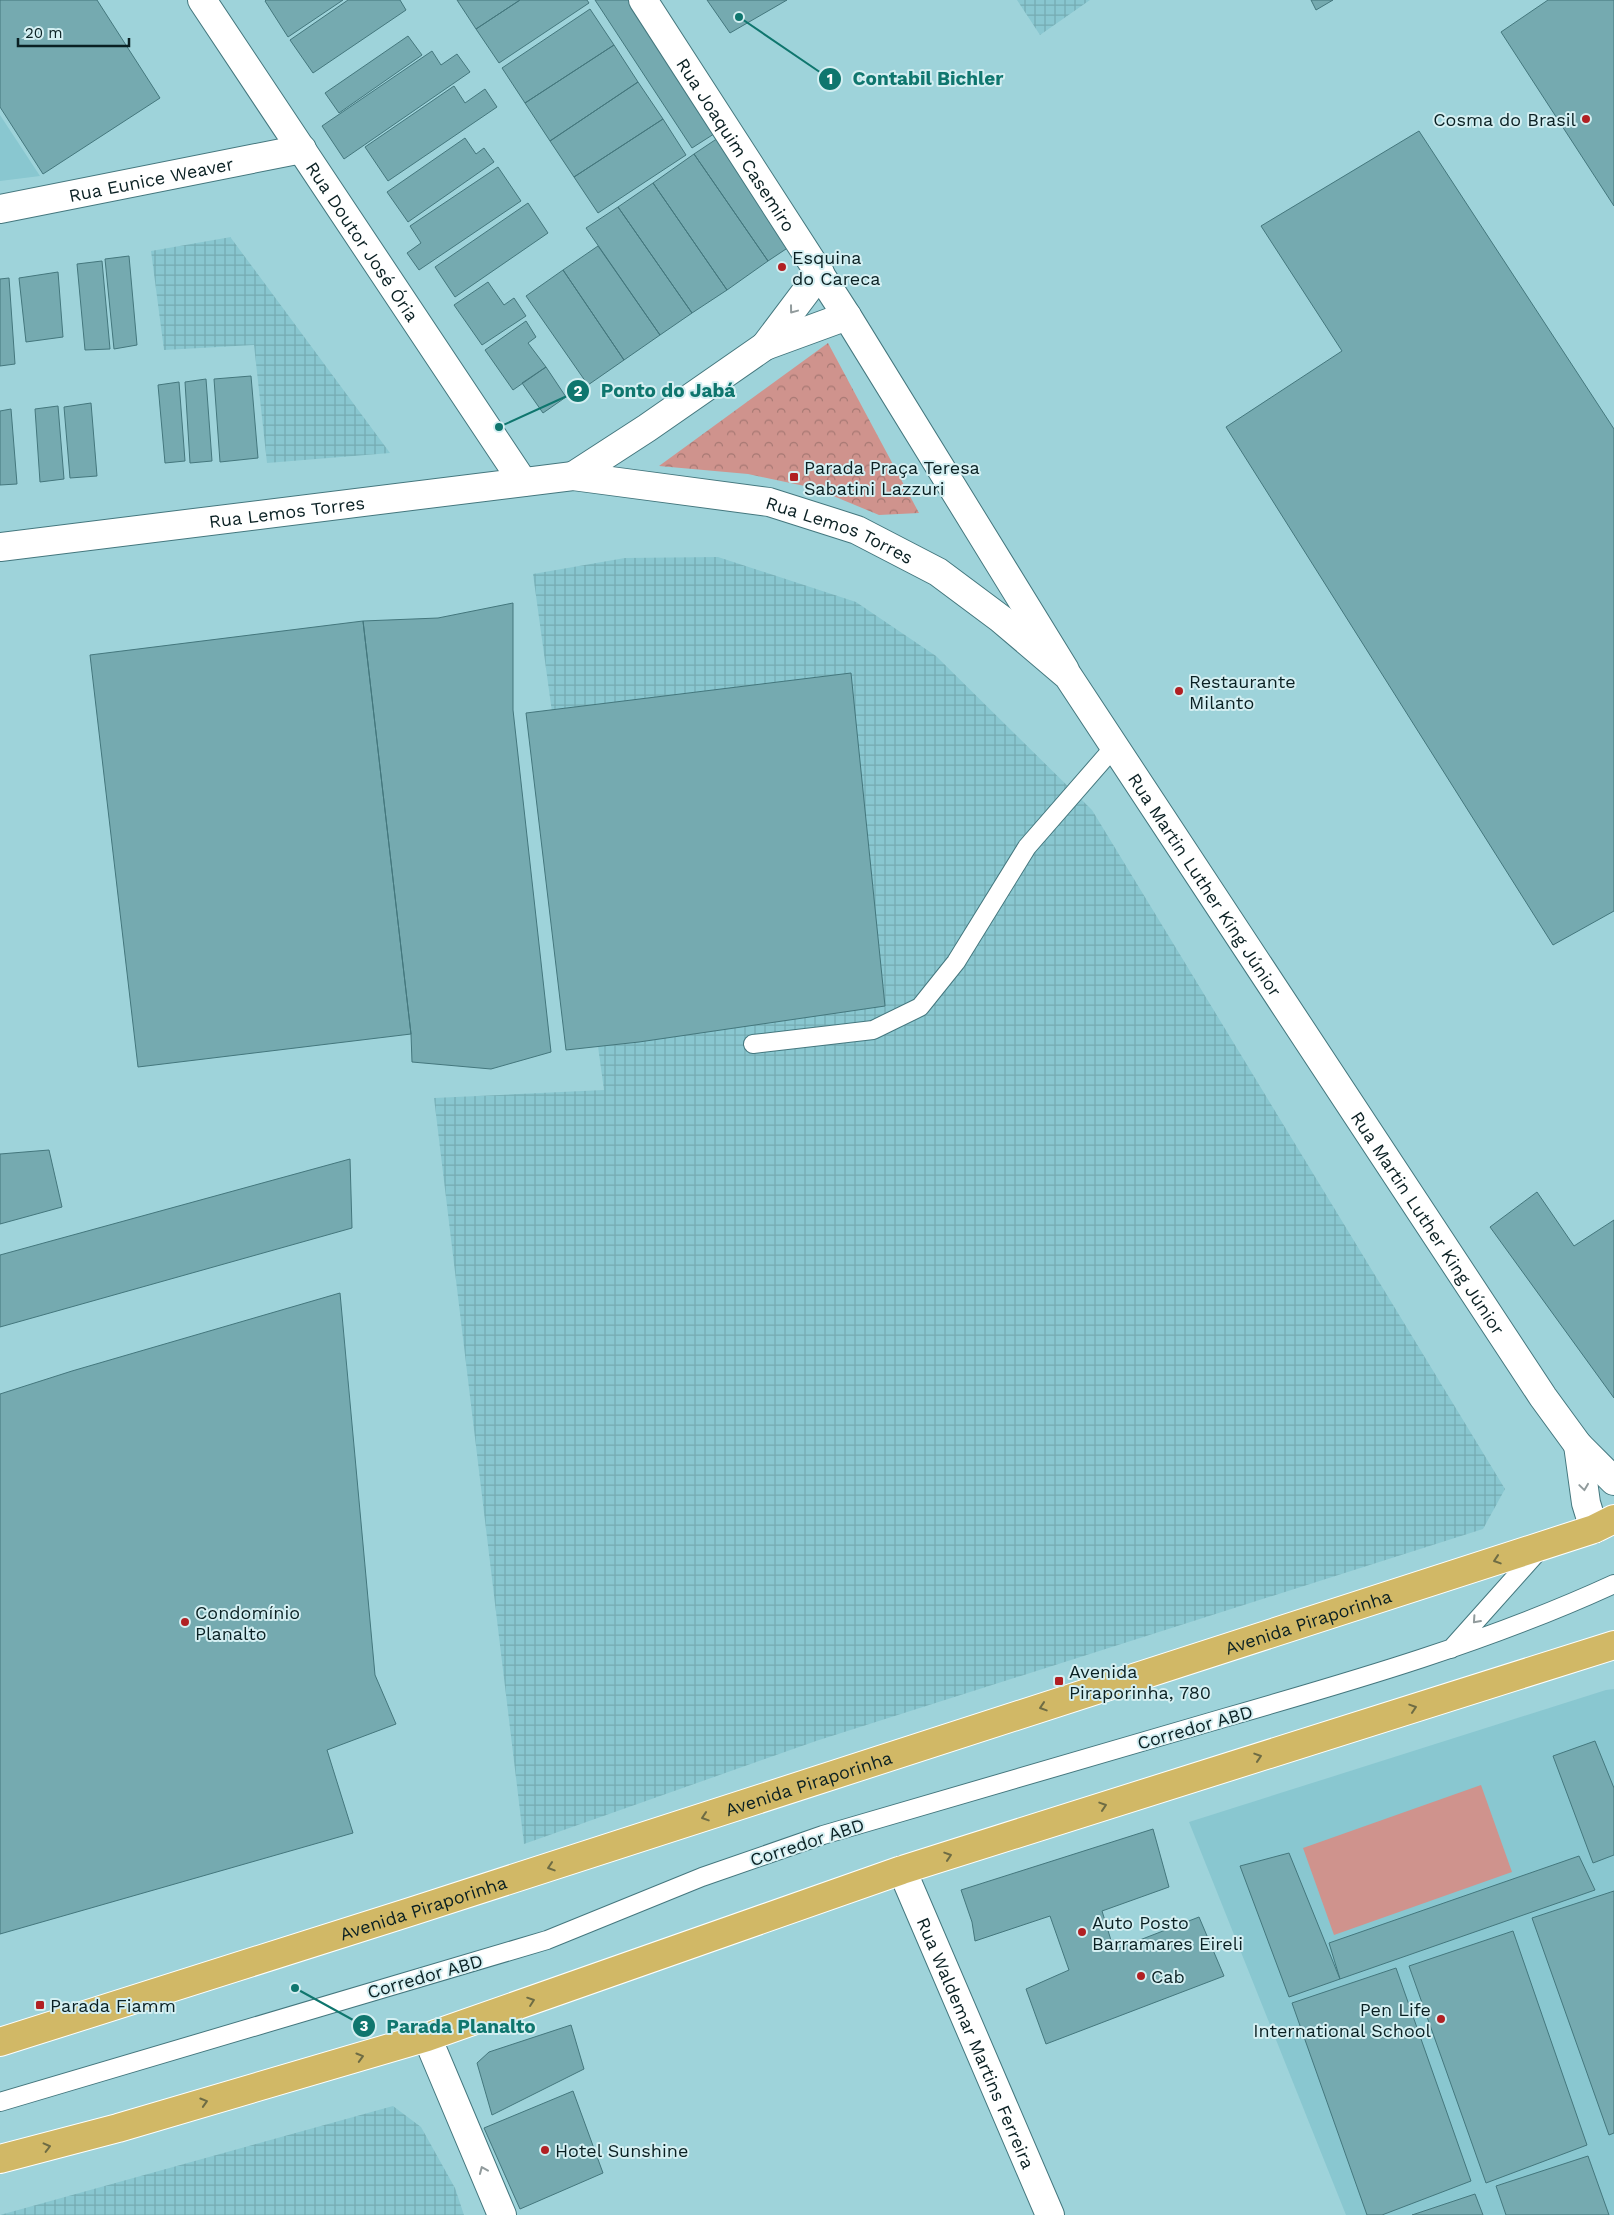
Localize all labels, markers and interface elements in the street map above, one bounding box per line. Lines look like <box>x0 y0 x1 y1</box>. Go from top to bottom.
scale bar <box>18 15 129 47</box>
text: 20 m <box>25 24 63 42</box>
street label: Rua Joaquim Casemiro <box>673 54 800 235</box>
callout: Contabil Bichler <box>818 62 1014 96</box>
text: Contabil Bichler <box>853 67 1004 90</box>
text: 1 <box>827 70 833 88</box>
place label: Cosma do Brasil <box>1433 109 1576 130</box>
marker: Cosma do Brasil <box>1580 113 1592 125</box>
street label: Rua Eunice Weaver <box>67 152 235 206</box>
street label: Rua Doutor José Ória <box>302 158 423 325</box>
place label: Esquina do Careca <box>792 247 880 289</box>
marker: Esquina do Careca <box>776 261 788 273</box>
one-way arrow <box>790 304 798 313</box>
callout: Ponto do Jabá <box>566 374 746 408</box>
text: Ponto do Jabá <box>601 379 735 402</box>
text: 2 <box>574 382 583 400</box>
place label: Parada Praça Teresa Sabatini Lazzuri <box>804 457 980 499</box>
marker: Parada Praça Teresa Sabatini Lazzuri <box>788 471 800 483</box>
street label: Rua Lemos Torres <box>208 491 366 532</box>
street label: Rua Lemos Torres <box>763 491 917 568</box>
place label: Restaurante Milanto <box>1189 671 1296 713</box>
marker: Restaurante Milanto <box>1173 685 1185 697</box>
street label: Rua Martin Luther King Júnior <box>1124 769 1286 1000</box>
street label: Rua Martin Luther King Júnior <box>1347 1107 1509 1338</box>
one-way arrow <box>1578 1484 1589 1492</box>
one-way arrow <box>1494 1555 1502 1565</box>
street label: Avenida Piraporinha <box>1222 1585 1394 1658</box>
place label: Condomínio Planalto <box>195 1602 300 1644</box>
one-way arrow <box>1473 1615 1482 1624</box>
marker: Condomínio Planalto <box>179 1616 191 1628</box>
place label: Avenida Piraporinha, 780 <box>1069 1661 1211 1703</box>
marker: Avenida Piraporinha, 780 <box>1053 1675 1065 1687</box>
street label: Corredor ABD <box>1135 1701 1255 1753</box>
one-way arrow <box>1039 1702 1048 1712</box>
one-way arrow <box>1408 1704 1417 1714</box>
street label: Avenida Piraporinha <box>722 1746 895 1820</box>
one-way arrow <box>1254 1753 1262 1763</box>
one-way arrow <box>1099 1802 1107 1812</box>
one-way arrow <box>702 1811 710 1821</box>
street label: Corredor ABD <box>747 1814 867 1870</box>
one-way arrow <box>944 1851 952 1861</box>
one-way arrow <box>547 1861 555 1871</box>
street label: Avenida Piraporinha <box>337 1871 509 1944</box>
place label: Auto Posto Barramares Eireli <box>1092 1912 1243 1954</box>
street label: Rua Waldemar Martins Ferreira <box>913 1914 1039 2172</box>
marker: Auto Posto Barramares Eireli <box>1076 1926 1088 1938</box>
street label: Corredor ABD <box>365 1950 485 2002</box>
place label: Cab <box>1151 1966 1185 1987</box>
marker: Cab <box>1135 1970 1147 1982</box>
place label: Parada Fiamm <box>50 1995 176 2016</box>
one-way arrow <box>526 1997 534 2007</box>
marker: Parada Fiamm <box>34 1999 46 2011</box>
place label: Pen Life International School <box>1253 1999 1431 2041</box>
callout: Parada Planalto <box>351 2009 546 2043</box>
marker: Pen Life International School <box>1435 2013 1447 2025</box>
text: Parada Planalto <box>386 2015 536 2038</box>
text: 3 <box>360 2017 369 2035</box>
one-way arrow <box>355 2052 363 2062</box>
one-way arrow <box>199 2098 207 2108</box>
place label: Hotel Sunshine <box>555 2140 688 2161</box>
one-way arrow <box>43 2142 52 2153</box>
marker: Hotel Sunshine <box>539 2144 551 2156</box>
one-way arrow <box>478 2166 489 2175</box>

